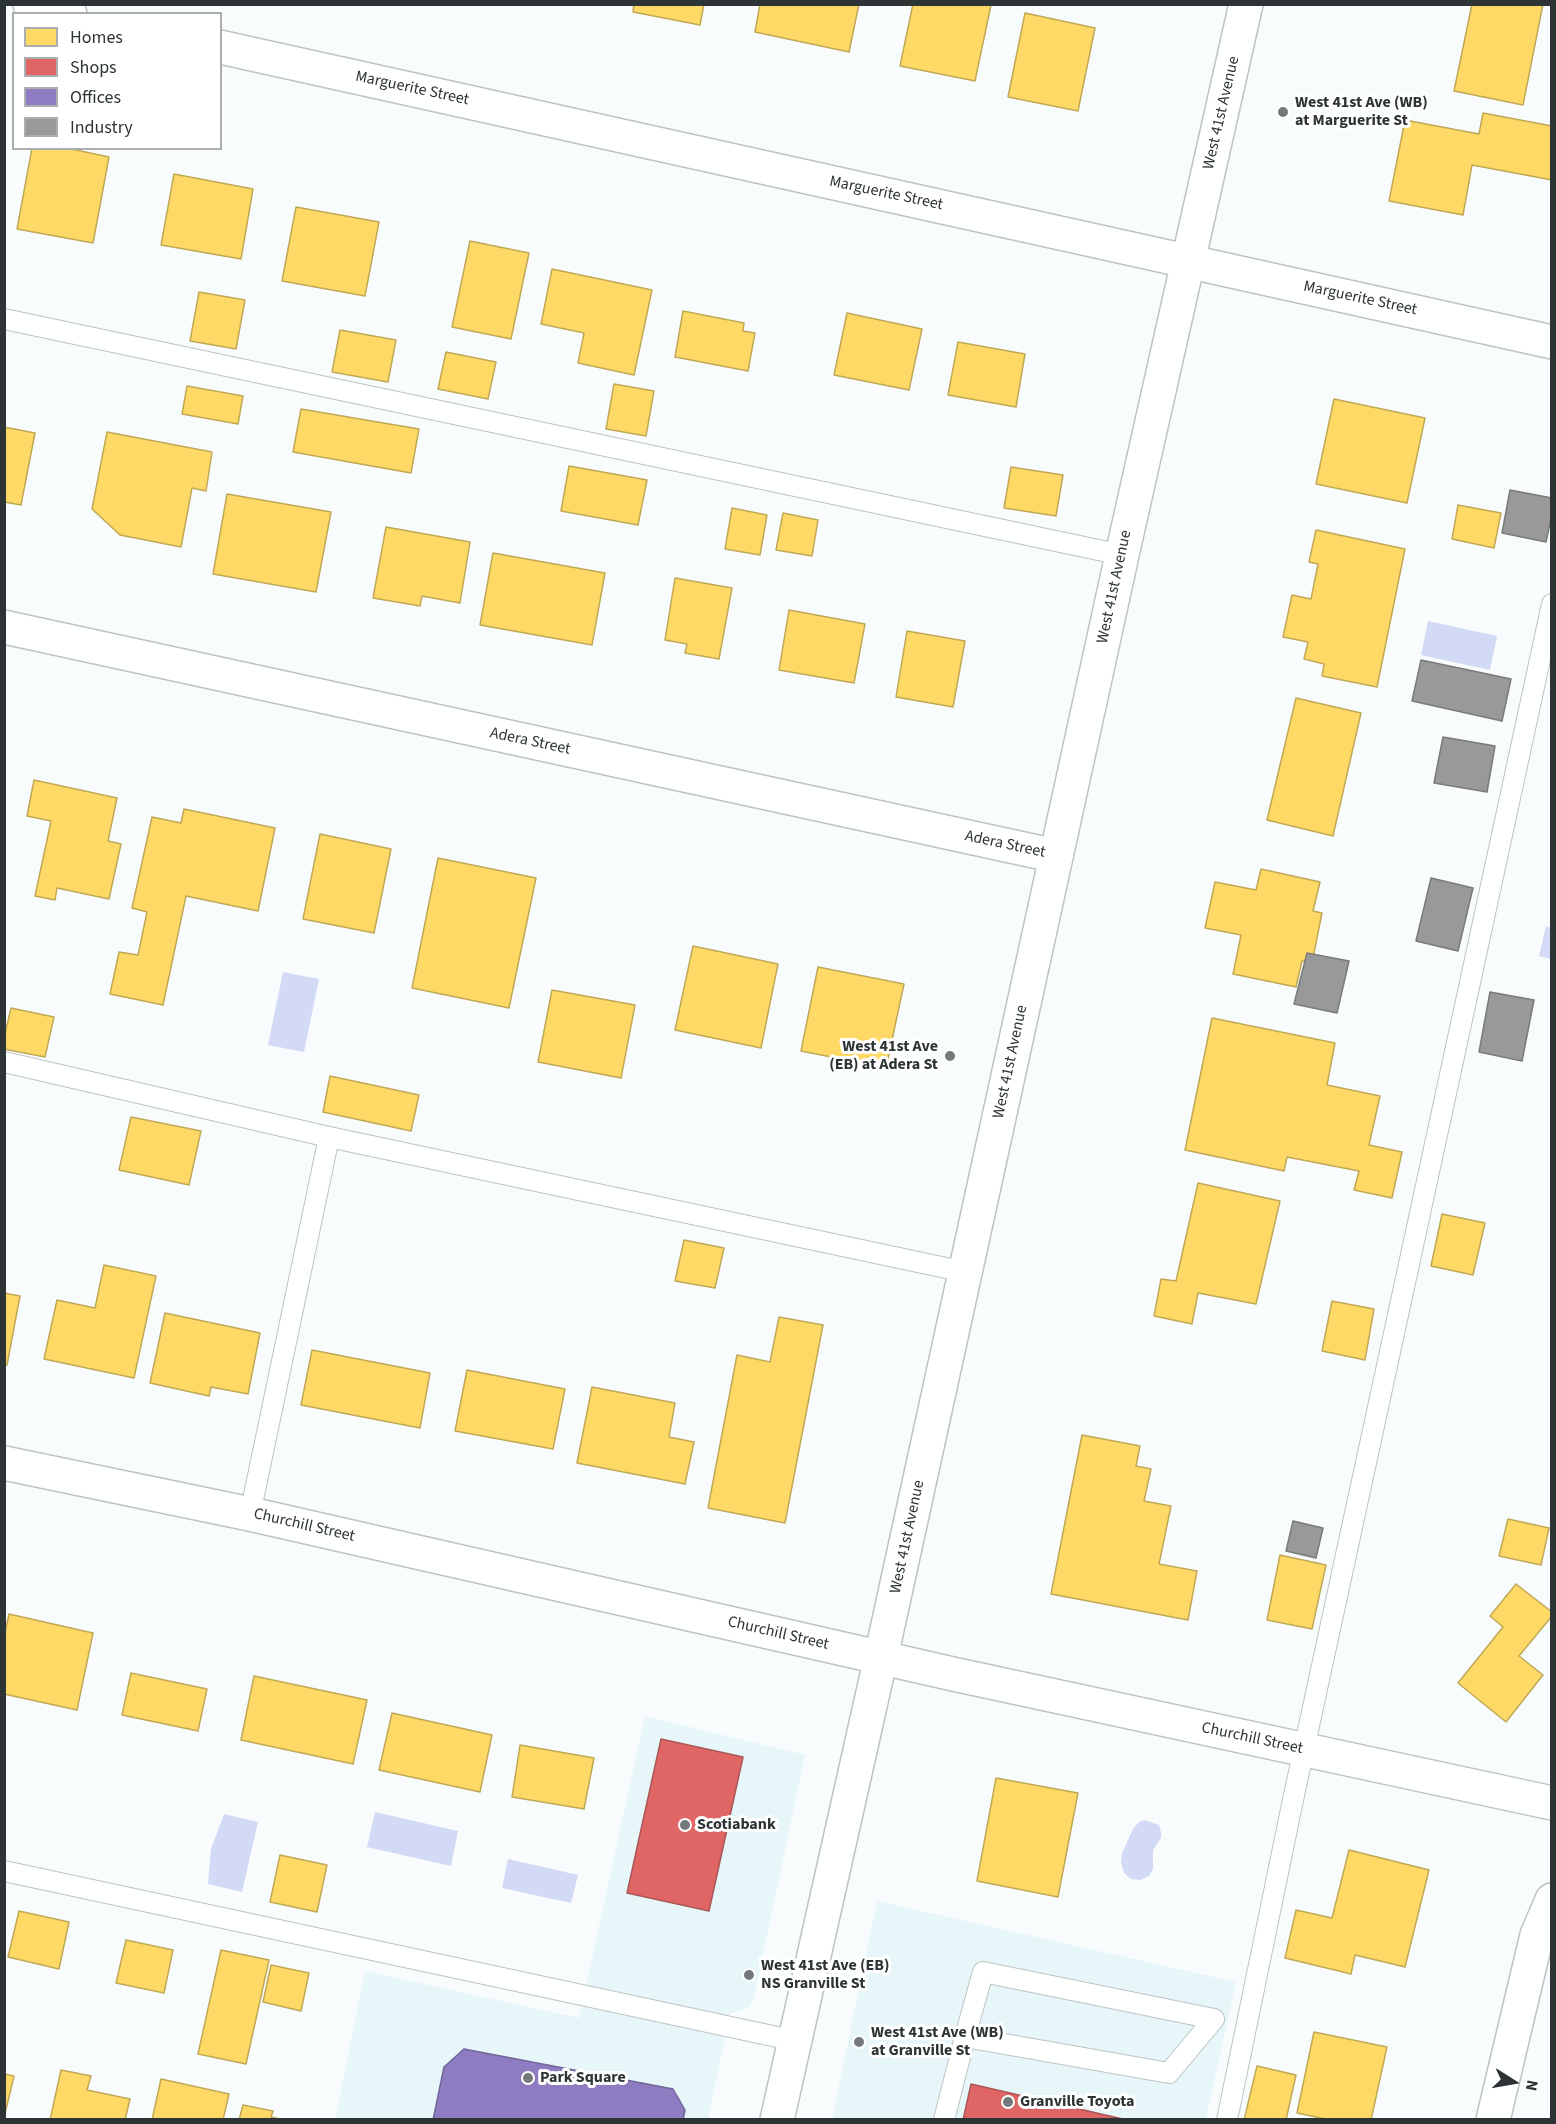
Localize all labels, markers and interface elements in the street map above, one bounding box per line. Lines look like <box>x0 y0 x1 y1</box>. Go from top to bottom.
legend <box>12 12 222 150</box>
text: Homes <box>70 25 123 50</box>
street label: West 41st Avenue <box>1200 54 1244 172</box>
text: Shops <box>70 55 117 80</box>
street label: Marguerite Street <box>353 68 471 110</box>
text: Offices <box>70 85 121 110</box>
place label: West 41st Ave (WB) at Marguerite St <box>1295 93 1428 131</box>
marker: West 41st Ave (WB) at Marguerite St <box>1276 105 1290 119</box>
text: Industry <box>70 115 133 140</box>
street label: Marguerite Street <box>827 173 945 215</box>
street label: Marguerite Street <box>1301 278 1419 320</box>
street label: West 41st Avenue <box>1094 528 1136 646</box>
street label: Adera Street <box>488 724 572 760</box>
street label: Adera Street <box>963 827 1047 863</box>
street label: West 41st Avenue <box>990 1003 1032 1121</box>
place label: West 41st Ave (EB) at Adera St <box>829 1037 938 1075</box>
marker: West 41st Ave (EB) at Adera St <box>943 1049 957 1063</box>
street label: West 41st Avenue <box>887 1478 929 1596</box>
street label: Churchill Street <box>252 1505 356 1547</box>
street label: Churchill Street <box>726 1613 830 1655</box>
street label: Churchill Street <box>1199 1719 1305 1759</box>
place label: Scotiabank <box>697 1815 776 1835</box>
marker: Scotiabank <box>678 1818 692 1832</box>
place label: West 41st Ave (EB) NS Granville St <box>761 1956 889 1994</box>
marker: West 41st Ave (EB) NS Granville St <box>742 1968 756 1982</box>
place label: West 41st Ave (WB) at Granville St <box>871 2023 1004 2061</box>
marker: West 41st Ave (WB) at Granville St <box>852 2035 866 2049</box>
north arrow <box>1484 2052 1544 2112</box>
place label: Park Square <box>540 2068 626 2088</box>
marker: Park Square <box>521 2071 535 2085</box>
text: N <box>1520 2078 1543 2093</box>
place label: Granville Toyota <box>1020 2092 1134 2112</box>
marker: Granville Toyota <box>1001 2095 1015 2109</box>

